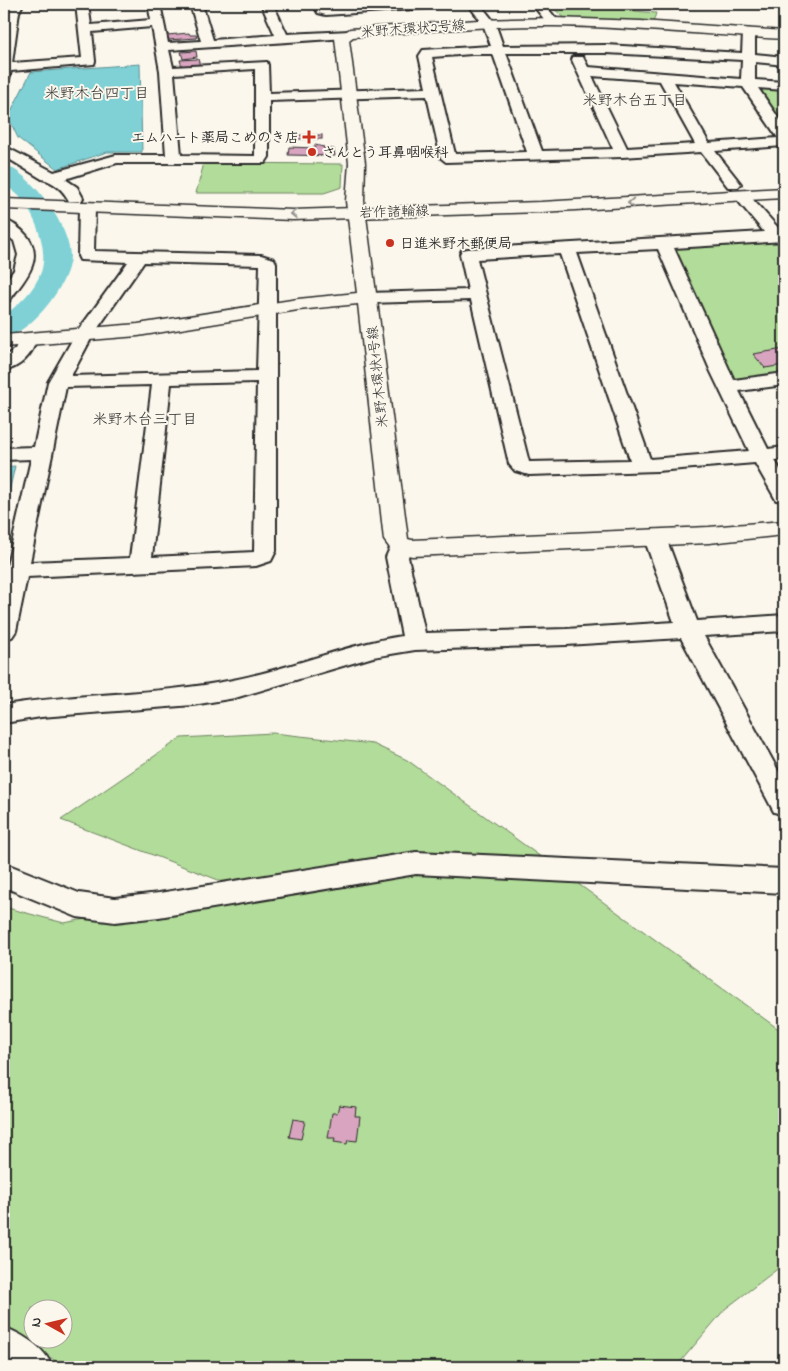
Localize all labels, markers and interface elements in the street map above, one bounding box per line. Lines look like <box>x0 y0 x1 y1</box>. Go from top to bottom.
street label: 米野木環状2号線 <box>360 15 466 44</box>
district label: 米野木台四丁目 <box>44 83 150 105</box>
district label: 米野木台五丁目 <box>582 90 688 112</box>
place label: エムハート薬局こめのき店 <box>131 128 299 149</box>
marker: エムハート薬局こめのき店 <box>303 131 315 143</box>
place label: さんとう耳鼻咽喉科 <box>322 143 449 164</box>
marker: さんとう耳鼻咽喉科 <box>306 146 318 158</box>
one-way arrow <box>627 197 635 208</box>
street label: 岩作諸輪線 <box>359 201 429 224</box>
one-way arrow <box>289 209 297 220</box>
place label: 日進米野木郵便局 <box>400 234 512 255</box>
marker: 日進米野木郵便局 <box>384 237 396 249</box>
street label: 米野木環状1号線 <box>363 325 394 429</box>
district label: 米野木台三丁目 <box>92 409 198 431</box>
north arrow <box>22 1298 72 1348</box>
text: N <box>26 1316 48 1329</box>

